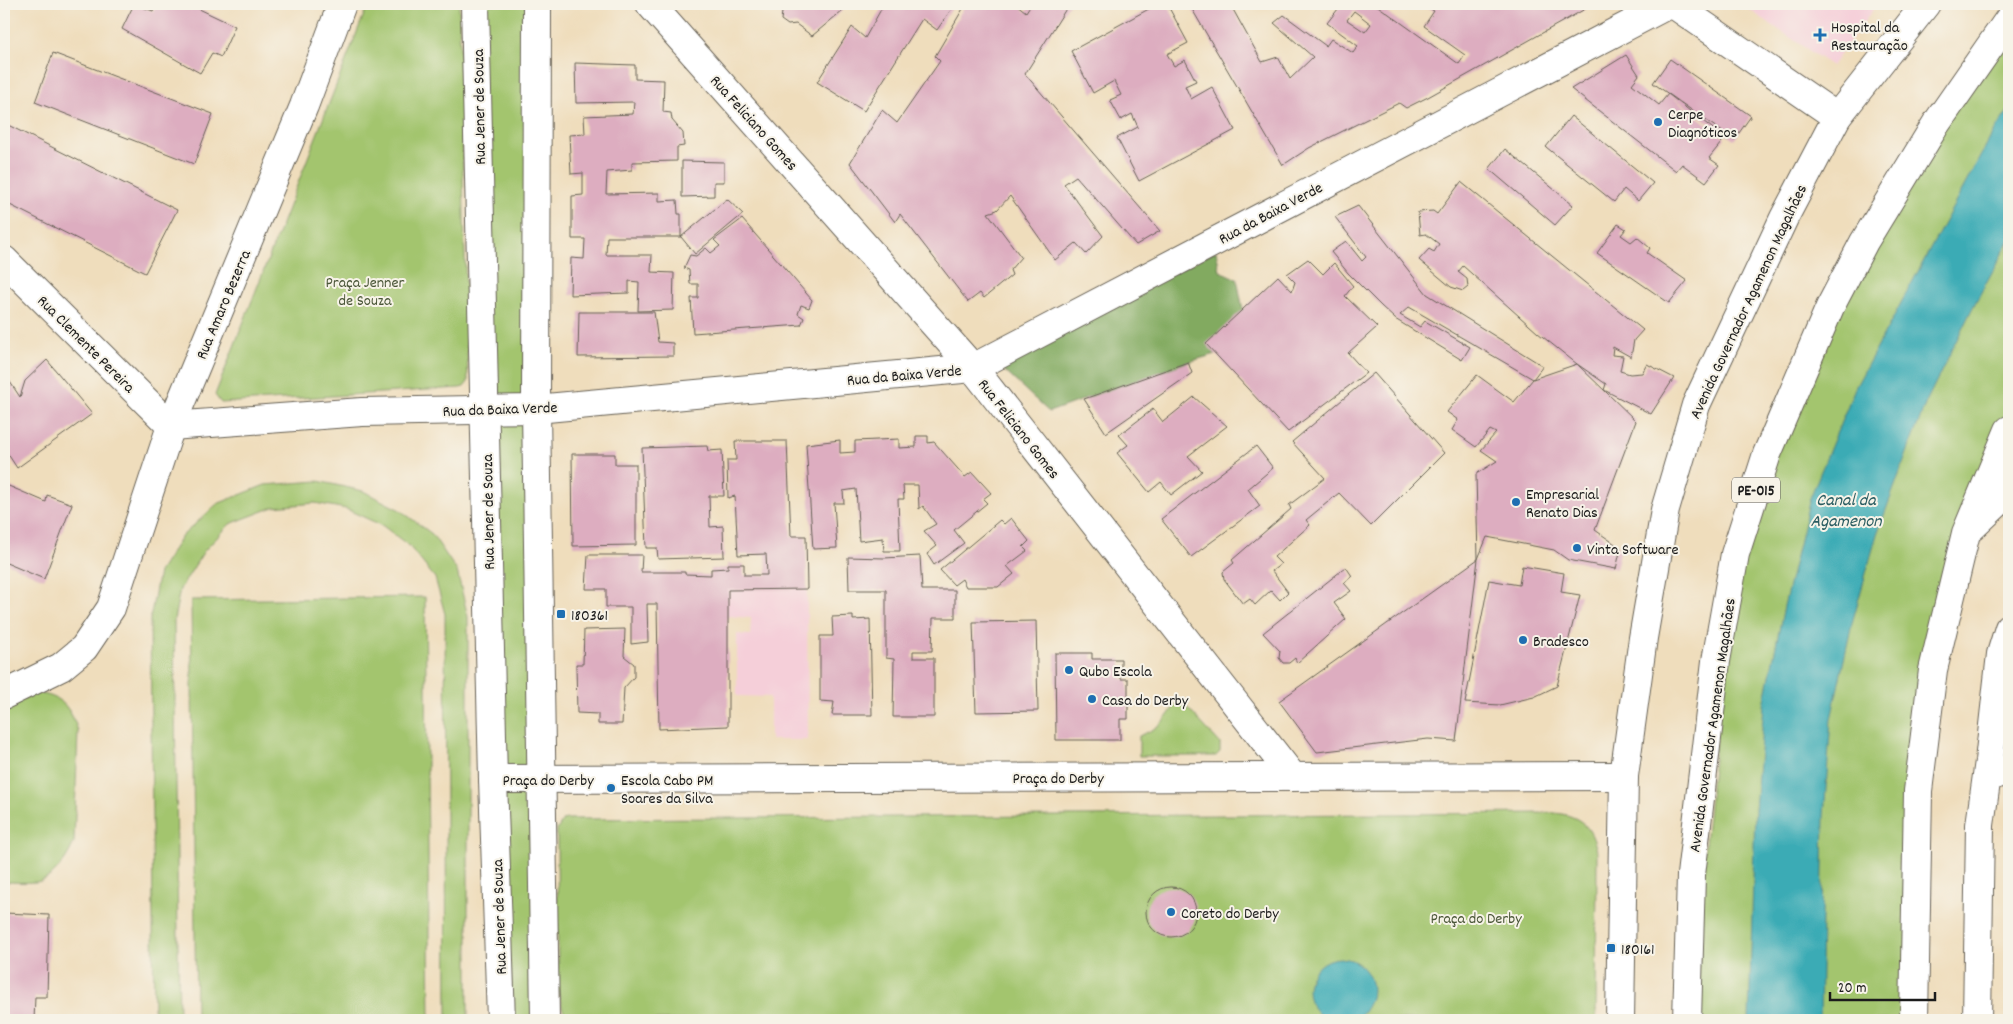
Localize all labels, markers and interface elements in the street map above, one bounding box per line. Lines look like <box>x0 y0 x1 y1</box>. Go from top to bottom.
place label: Hospital da Restauração <box>1831 17 1908 58</box>
marker: Hospital da Restauração <box>1813 28 1827 42</box>
street label: Rua Jener de Souza <box>468 48 493 165</box>
street label: Rua Feliciano Gomes <box>704 71 803 177</box>
place label: Cerpe Diagnóticos <box>1668 104 1738 145</box>
marker: Cerpe Diagnóticos <box>1652 116 1664 128</box>
street label: Rua da Baixa Verde <box>1215 177 1327 251</box>
street label: Avenida Governador Agamenon Magalhães <box>1685 181 1814 423</box>
street label: Rua Amaro Bezerra <box>191 246 258 363</box>
park label: Praça Jenner de Souza <box>326 272 405 313</box>
street label: Rua Clemente Pereira <box>31 291 140 399</box>
street label: Rua da Baixa Verde <box>846 360 962 393</box>
street label: Rua Feliciano Gomes <box>971 374 1065 485</box>
street label: Rua da Baixa Verde <box>442 397 558 424</box>
street label: Rua Jener de Souza <box>477 453 502 570</box>
road number: PE-015 <box>1732 478 1780 502</box>
place label: Empresarial Renato Dias <box>1526 484 1599 525</box>
water label: Canal da Agamenon <box>1810 489 1882 535</box>
marker: Empresarial Renato Dias <box>1510 496 1522 508</box>
place label: Vinta Software <box>1587 539 1679 562</box>
marker: Vinta Software <box>1571 542 1583 554</box>
street label: Avenida Governador Agamenon Magalhães <box>1684 596 1743 854</box>
place label: 180361 <box>571 605 608 628</box>
marker: 180361 <box>555 608 567 620</box>
place label: Bradesco <box>1533 631 1589 654</box>
marker: Bradesco <box>1517 634 1529 646</box>
place label: Qubo Escola <box>1079 661 1152 684</box>
marker: Qubo Escola <box>1063 664 1075 676</box>
place label: Casa do Derby <box>1102 690 1189 713</box>
marker: Casa do Derby <box>1086 693 1098 705</box>
street label: Praça do Derby <box>1012 768 1104 791</box>
street label: Praça do Derby <box>502 770 594 793</box>
place label: Escola Cabo PM Soares da Silva <box>621 770 713 811</box>
marker: Escola Cabo PM Soares da Silva <box>605 782 617 794</box>
street label: Rua Jener de Souza <box>487 858 514 975</box>
place label: Coreto do Derby <box>1181 903 1279 926</box>
marker: Coreto do Derby <box>1165 906 1177 918</box>
park label: Praça do Derby <box>1430 908 1522 931</box>
place label: 180161 <box>1621 939 1655 962</box>
marker: 180161 <box>1605 942 1617 954</box>
scale bar <box>1830 969 1936 1001</box>
text: 20 m <box>1838 978 1866 1000</box>

